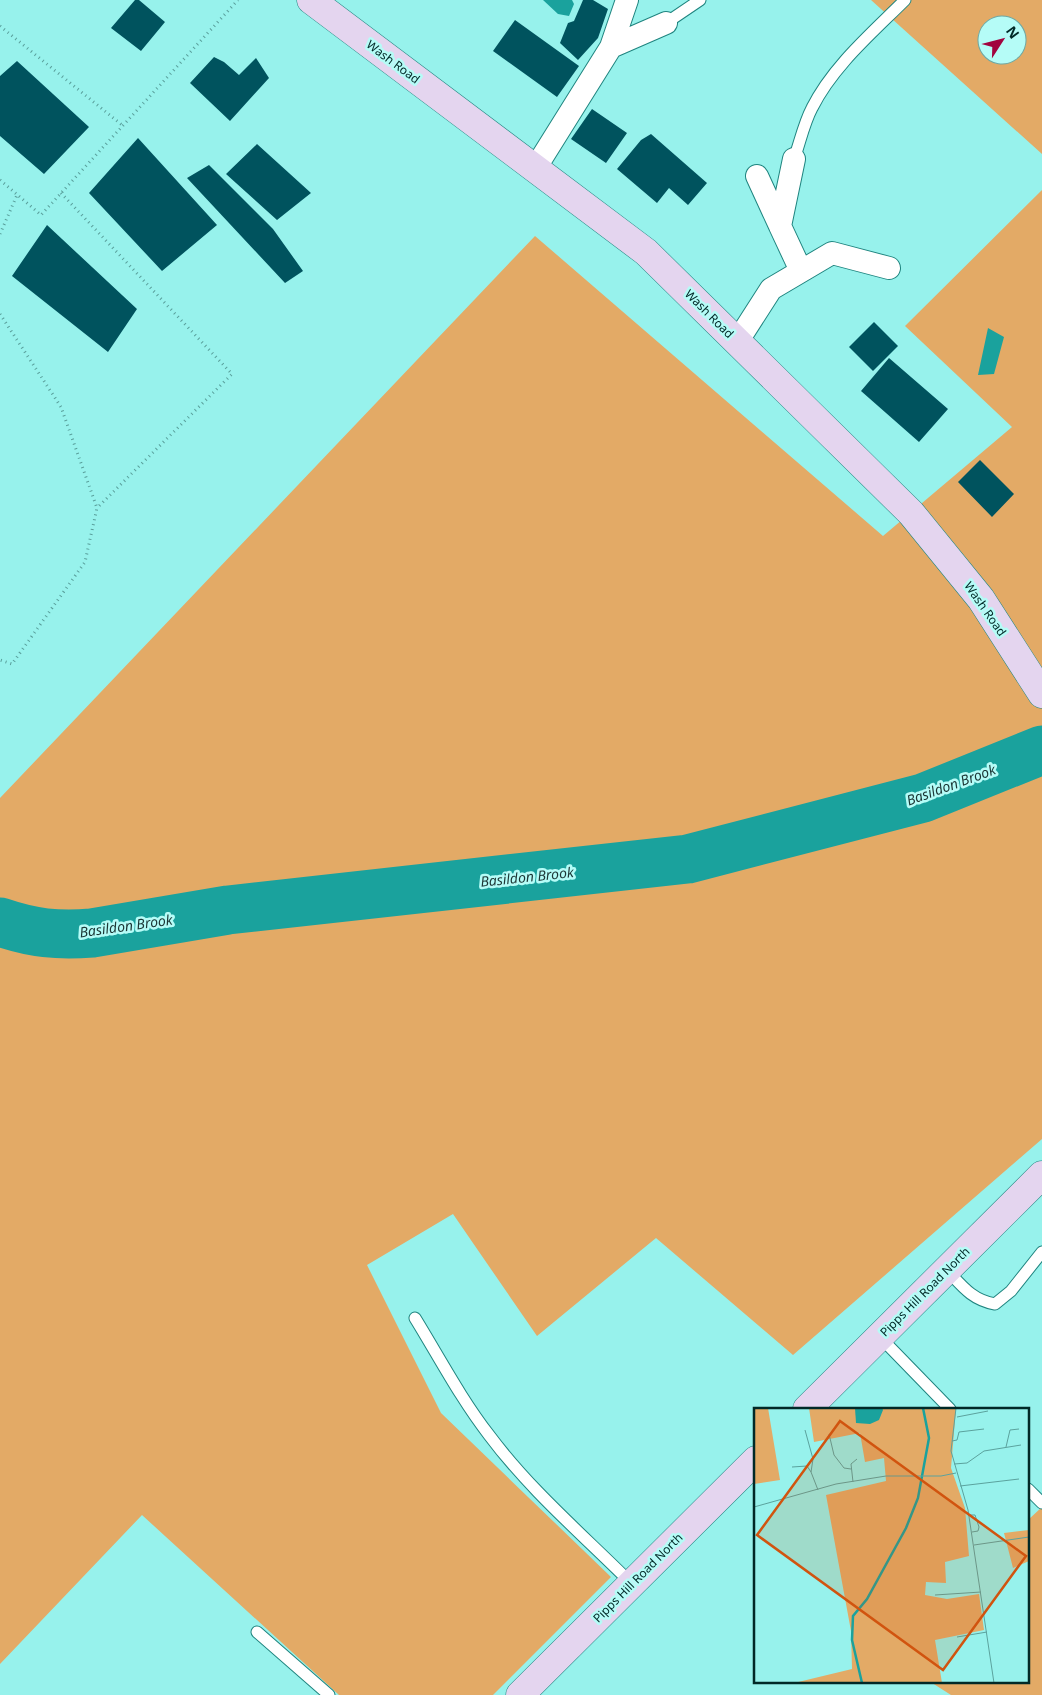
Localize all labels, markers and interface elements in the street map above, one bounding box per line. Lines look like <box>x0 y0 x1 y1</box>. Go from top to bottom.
north arrow <box>977 15 1027 65</box>
text: N <box>1002 22 1024 42</box>
street label: Wash Road <box>363 36 423 87</box>
street label: Wash Road <box>681 285 738 342</box>
street label: Wash Road <box>960 578 1010 639</box>
water label: Basildon Brook <box>904 759 999 809</box>
water label: Basildon Brook <box>479 862 576 891</box>
water label: Basildon Brook <box>78 909 175 941</box>
street label: Pipps Hill Road North <box>876 1243 973 1340</box>
inset map <box>754 1408 1030 1682</box>
street label: Pipps Hill Road North <box>589 1529 686 1626</box>

